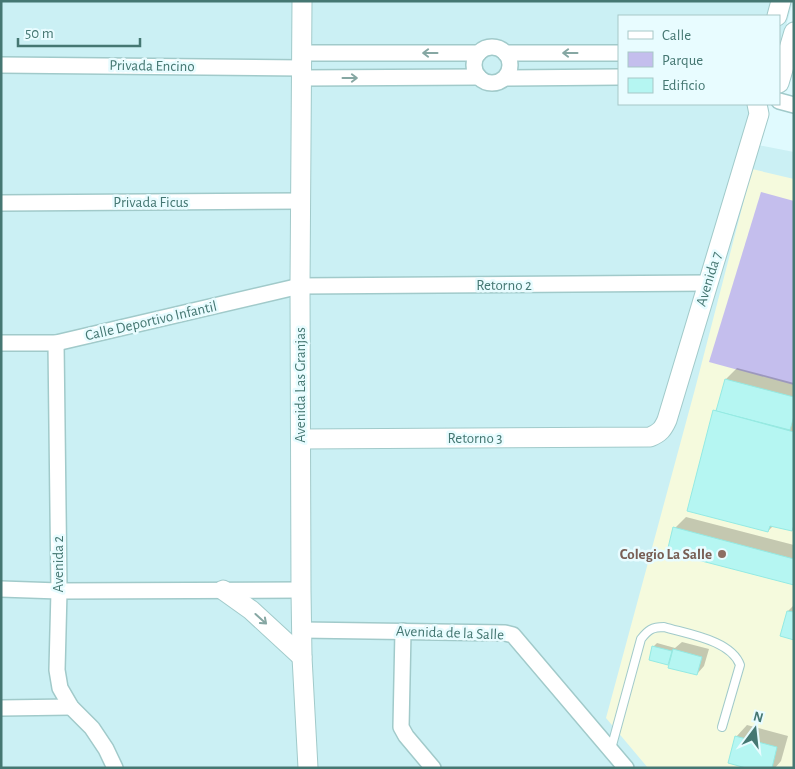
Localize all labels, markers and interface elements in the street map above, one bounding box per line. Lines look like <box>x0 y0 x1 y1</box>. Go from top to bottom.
scale bar <box>18 15 140 47</box>
legend <box>618 15 780 105</box>
text: 50 m <box>25 26 54 41</box>
text: Calle <box>662 28 691 43</box>
one-way arrow <box>422 48 438 58</box>
one-way arrow <box>562 48 578 58</box>
text: Parque <box>662 53 703 68</box>
street label: Privada Encino <box>109 58 195 74</box>
one-way arrow <box>342 73 358 83</box>
text: Edificio <box>662 78 705 93</box>
street label: Privada Ficus <box>113 195 189 210</box>
street label: Avenida 7 <box>694 250 724 308</box>
street label: Retorno 2 <box>476 278 532 293</box>
street label: Calle Deportivo Infantil <box>84 299 218 343</box>
street label: Avenida Las Granjas <box>293 327 308 443</box>
street label: Retorno 3 <box>447 431 503 446</box>
street label: Avenida 2 <box>51 535 66 592</box>
place label: Colegio La Salle <box>620 547 712 562</box>
marker: Colegio La Salle <box>716 548 728 560</box>
one-way arrow <box>255 614 268 625</box>
street label: Avenida de la Salle <box>396 624 504 642</box>
north arrow <box>730 704 780 754</box>
text: N <box>752 709 765 725</box>

